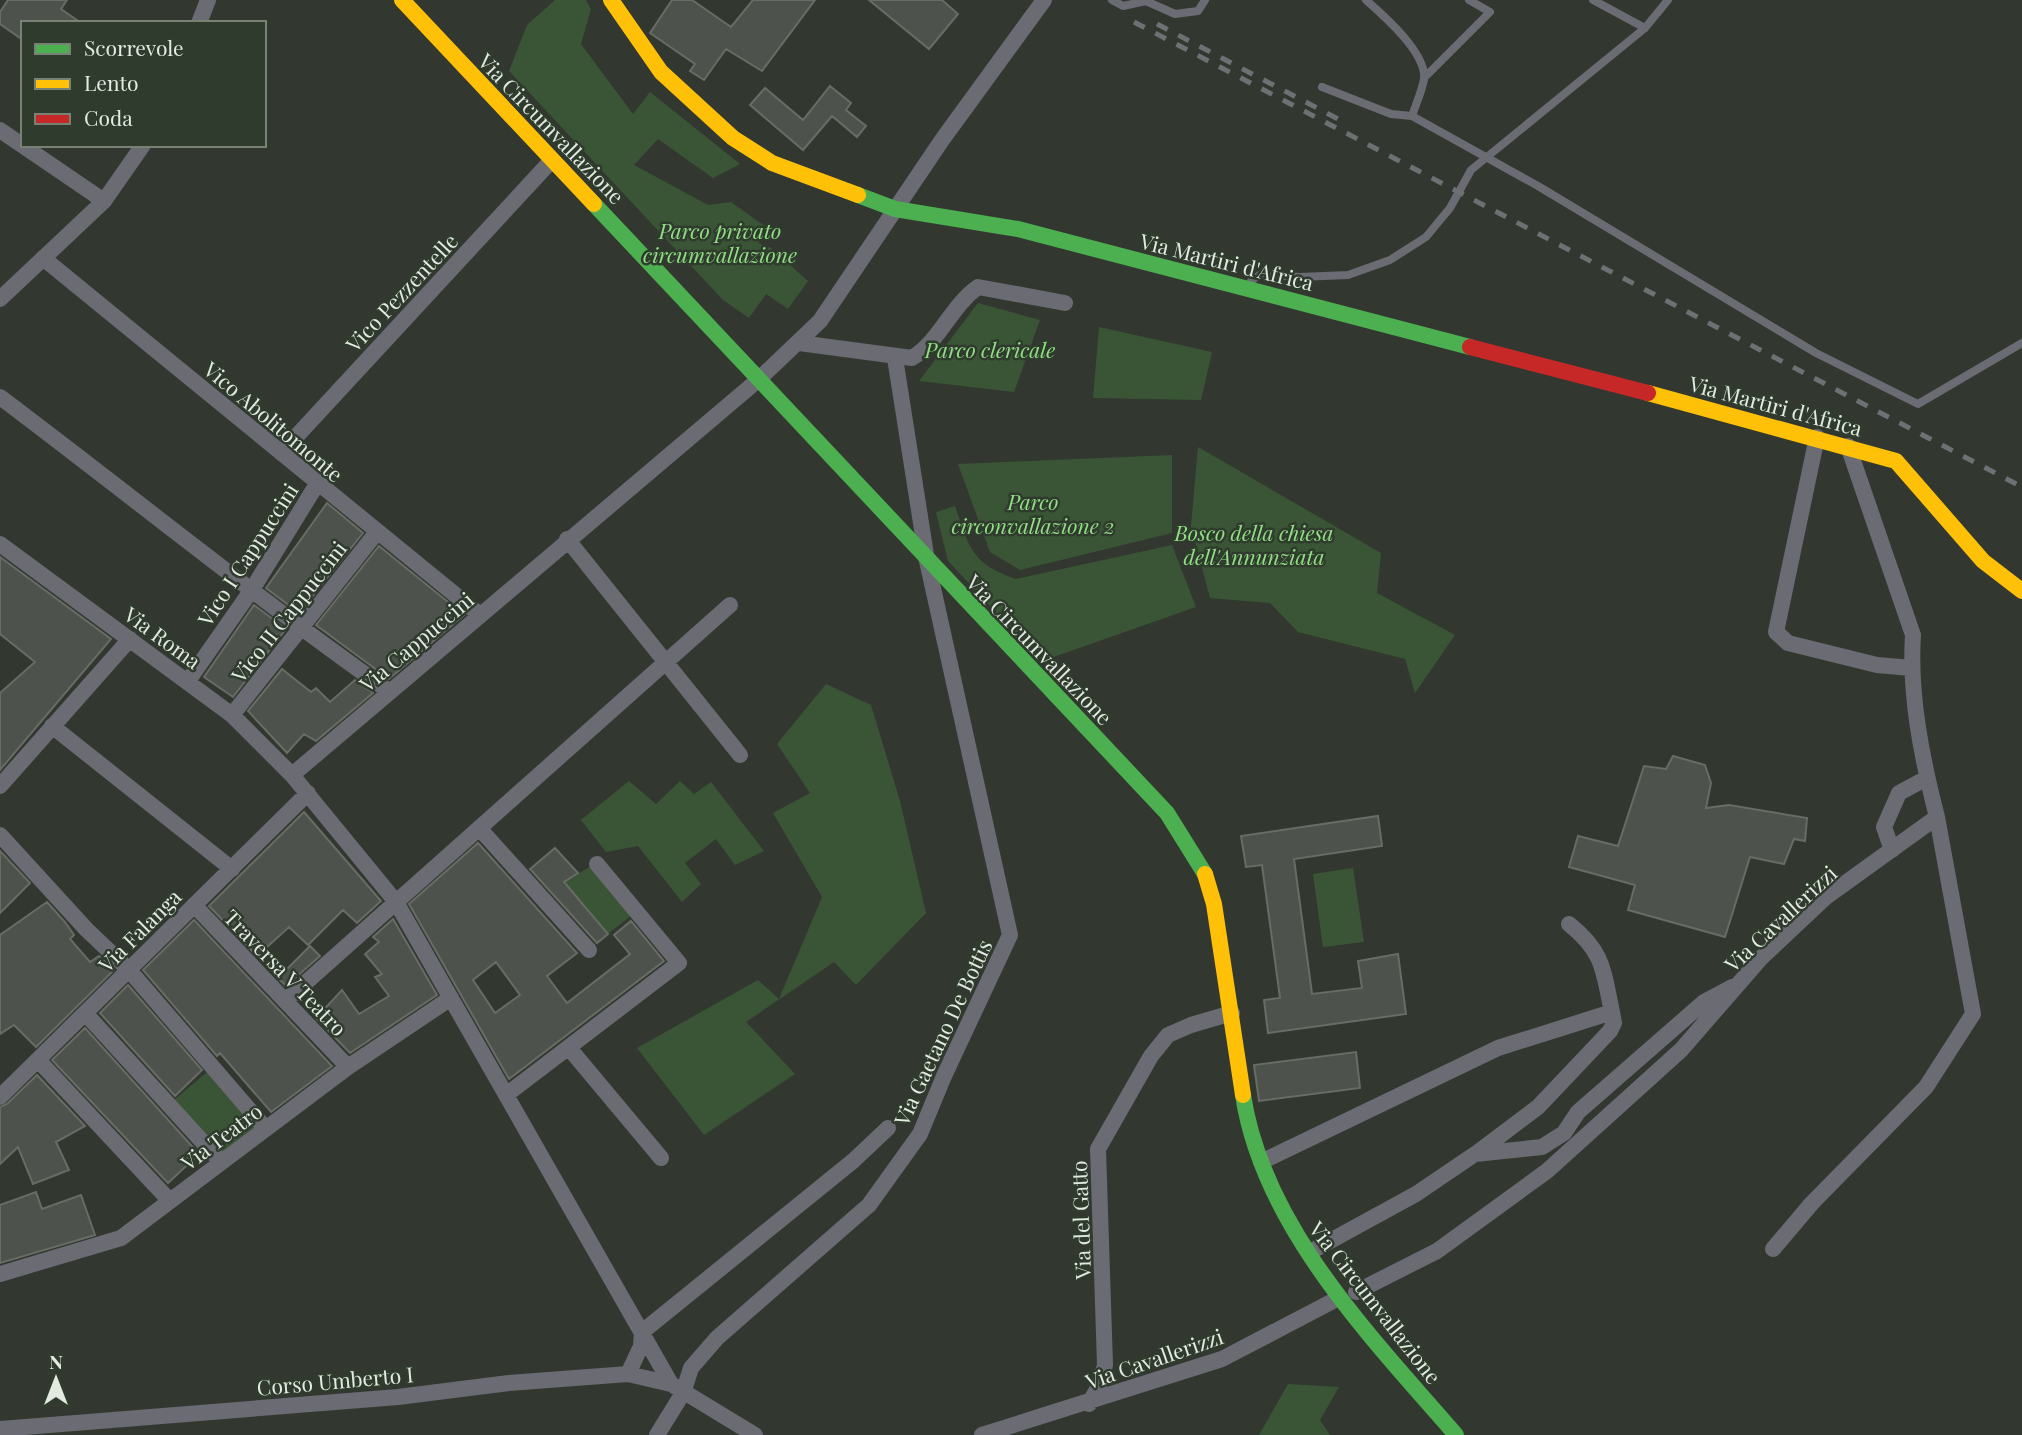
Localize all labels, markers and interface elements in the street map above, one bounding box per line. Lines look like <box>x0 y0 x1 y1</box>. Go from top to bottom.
legend <box>21 21 266 147</box>
text: Scorrevole <box>84 33 184 61</box>
street label: Via Circumvallazione <box>472 46 631 209</box>
text: Lento <box>84 68 138 96</box>
text: Coda <box>84 103 133 131</box>
park label: Parco privato circumvallazione <box>643 216 797 268</box>
street label: Via Martiri d'Africa <box>1136 226 1317 296</box>
street label: Vico Pezzentelle <box>338 227 463 358</box>
park label: Parco clericale <box>924 335 1055 363</box>
street label: Vico Abolitomonte <box>198 354 349 487</box>
street label: Via Martiri d'Africa <box>1685 368 1866 442</box>
street label: Vico I Cappuccini <box>190 477 304 632</box>
park label: Parco circonvallazione 2 <box>951 487 1115 539</box>
park label: Bosco della chiesa dell'Annunziata <box>1173 518 1334 570</box>
street label: Vico II Cappuccini <box>223 535 352 688</box>
street label: Via Circumvallazione <box>960 567 1119 730</box>
street label: Via Cappuccini <box>352 585 479 698</box>
street label: Via Roma <box>118 599 207 675</box>
street label: Via Cavallerizzi <box>1717 859 1842 978</box>
street label: Via Falanga <box>91 882 187 978</box>
street label: Traversa V Teatro <box>219 903 353 1041</box>
street label: Via Gaetano De Bottis <box>886 934 997 1131</box>
street label: Via Teatro <box>174 1096 267 1176</box>
street label: Via del Gatto <box>1064 1160 1096 1281</box>
street label: Via Circumvallazione <box>1303 1214 1448 1389</box>
street label: Via Cavallerizzi <box>1081 1321 1226 1395</box>
north arrow <box>21 1344 91 1414</box>
text: N <box>49 1348 63 1374</box>
street label: Corso Umberto I <box>255 1359 415 1401</box>

